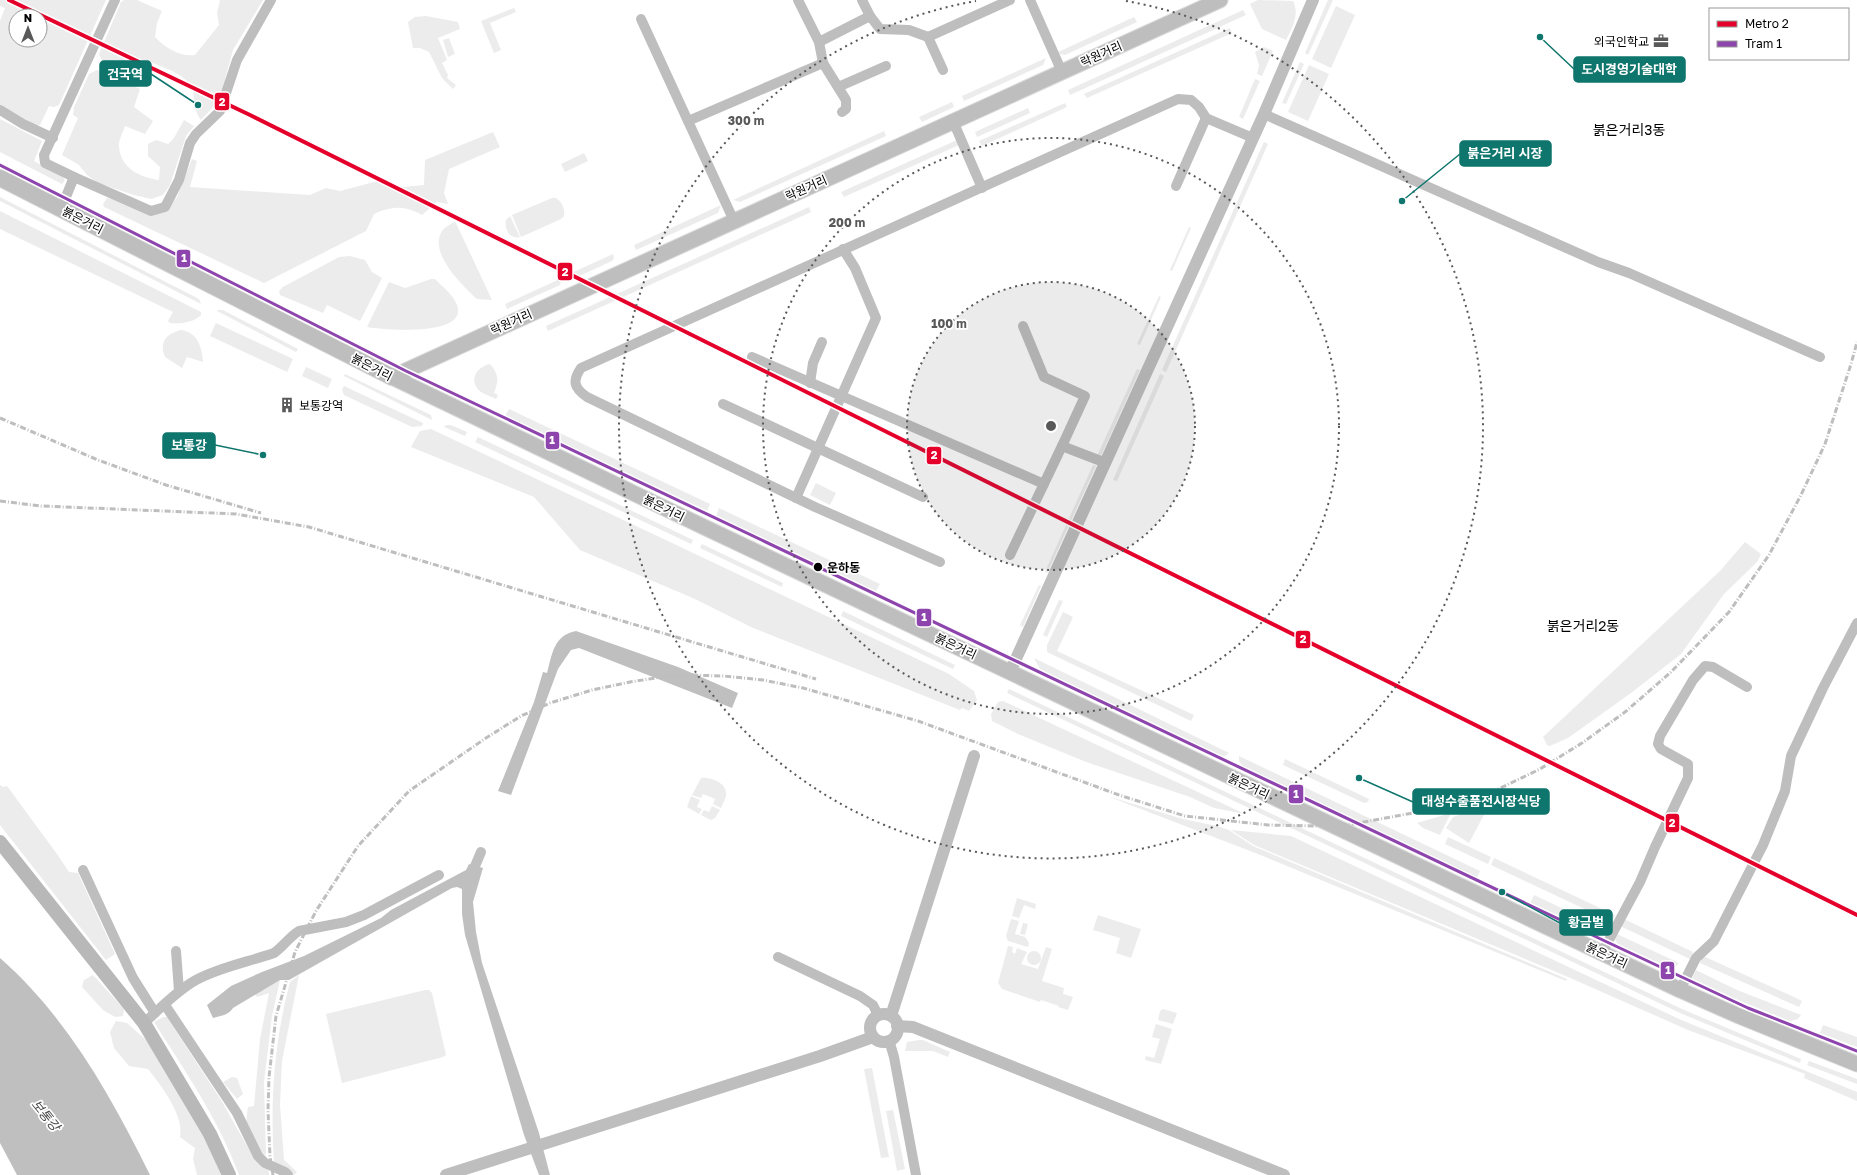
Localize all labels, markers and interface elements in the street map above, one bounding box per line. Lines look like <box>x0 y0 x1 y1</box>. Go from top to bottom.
north arrow <box>8 8 48 48</box>
legend <box>1709 8 1849 60</box>
text: N <box>24 11 32 24</box>
text: Metro 2 <box>1745 16 1789 31</box>
office icon: 외국인학교 <box>1652 32 1670 50</box>
place label: 외국인학교 <box>1594 34 1649 49</box>
text: Tram 1 <box>1745 36 1782 51</box>
street label: 락원거리 <box>1078 38 1124 70</box>
callout: 도시경영기술대학 <box>1574 57 1685 82</box>
callout: 건국역 <box>100 61 151 86</box>
text: 도시경영기술대학 <box>1581 61 1677 77</box>
text: 건국역 <box>107 66 143 82</box>
line badge: 2 <box>214 92 230 111</box>
text: 2 <box>219 95 226 108</box>
text: 300 m <box>728 113 764 128</box>
district label: 붉은거리3동 <box>1593 121 1665 138</box>
callout: 붉은거리 시장 <box>1460 141 1551 166</box>
text: 붉은거리 시장 <box>1467 145 1543 161</box>
street label: 락원거리 <box>783 172 829 204</box>
street label: 붉은거리 <box>60 203 106 237</box>
text: 200 m <box>829 215 865 230</box>
line badge: 1 <box>176 249 191 268</box>
text: 1 <box>181 251 187 264</box>
line badge: 2 <box>557 262 573 281</box>
text: 2 <box>562 265 569 278</box>
street label: 락원거리 <box>488 306 534 338</box>
text: 100 m <box>931 316 967 331</box>
street label: 붉은거리 <box>349 350 395 384</box>
building icon: 보통강역 <box>278 396 296 414</box>
place label: 보통강역 <box>299 398 343 413</box>
centre of rings <box>1044 419 1058 433</box>
line badge: 1 <box>545 431 560 450</box>
callout: 보통강 <box>163 433 215 458</box>
text: 1 <box>549 433 555 446</box>
text: 보통강 <box>171 437 207 453</box>
line badge: 2 <box>926 446 942 465</box>
text: 2 <box>931 448 938 461</box>
street label: 붉은거리 <box>641 492 687 524</box>
place label: 운하동 <box>827 560 860 575</box>
marker: 운하동 <box>812 561 824 573</box>
line badge: 1 <box>916 608 932 627</box>
text: 1 <box>921 610 927 623</box>
district label: 붉은거리2동 <box>1547 617 1619 634</box>
street label: 붉은거리 <box>933 630 979 662</box>
line badge: 2 <box>1295 630 1311 649</box>
text: 2 <box>1300 632 1307 645</box>
street label: 붉은거리 <box>1226 770 1272 802</box>
line badge: 1 <box>1288 784 1304 804</box>
text: 1 <box>1293 787 1299 800</box>
callout: 대성수출품전시장식당 <box>1413 789 1549 814</box>
text: 대성수출품전시장식당 <box>1421 793 1541 809</box>
line badge: 2 <box>1665 813 1680 833</box>
text: 2 <box>1669 816 1676 829</box>
callout: 황금벌 <box>1560 910 1612 935</box>
text: 황금벌 <box>1568 914 1604 930</box>
street label: 붉은거리 <box>1584 939 1630 971</box>
line badge: 1 <box>1660 961 1675 980</box>
text: 1 <box>1665 963 1671 976</box>
water label: 보통강 <box>28 1096 65 1136</box>

